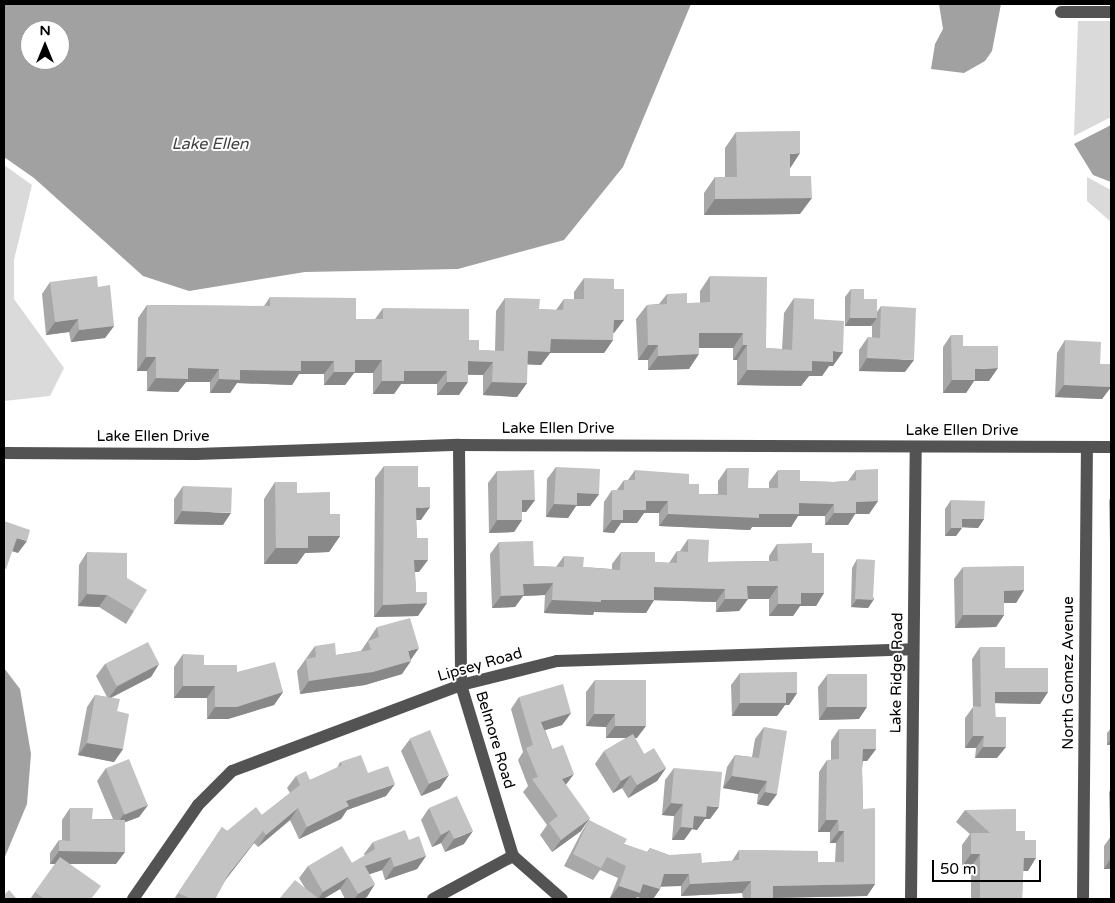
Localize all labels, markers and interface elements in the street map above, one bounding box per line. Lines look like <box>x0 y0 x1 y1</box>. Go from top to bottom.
north arrow <box>20 20 70 70</box>
text: N <box>39 22 51 39</box>
water label: Lake Ellen <box>172 134 248 154</box>
street label: Lake Ellen Drive <box>501 420 615 438</box>
street label: Lake Ellen Drive <box>905 422 1019 440</box>
street label: Lake Ellen Drive <box>96 428 210 446</box>
street label: North Gomez Avenue <box>1060 596 1078 750</box>
street label: Lake Ridge Road <box>887 612 907 734</box>
street label: Lipsey Road <box>436 644 524 686</box>
street label: Belmore Road <box>472 689 518 791</box>
scale bar <box>935 850 1044 882</box>
text: 50 m <box>940 860 977 878</box>

